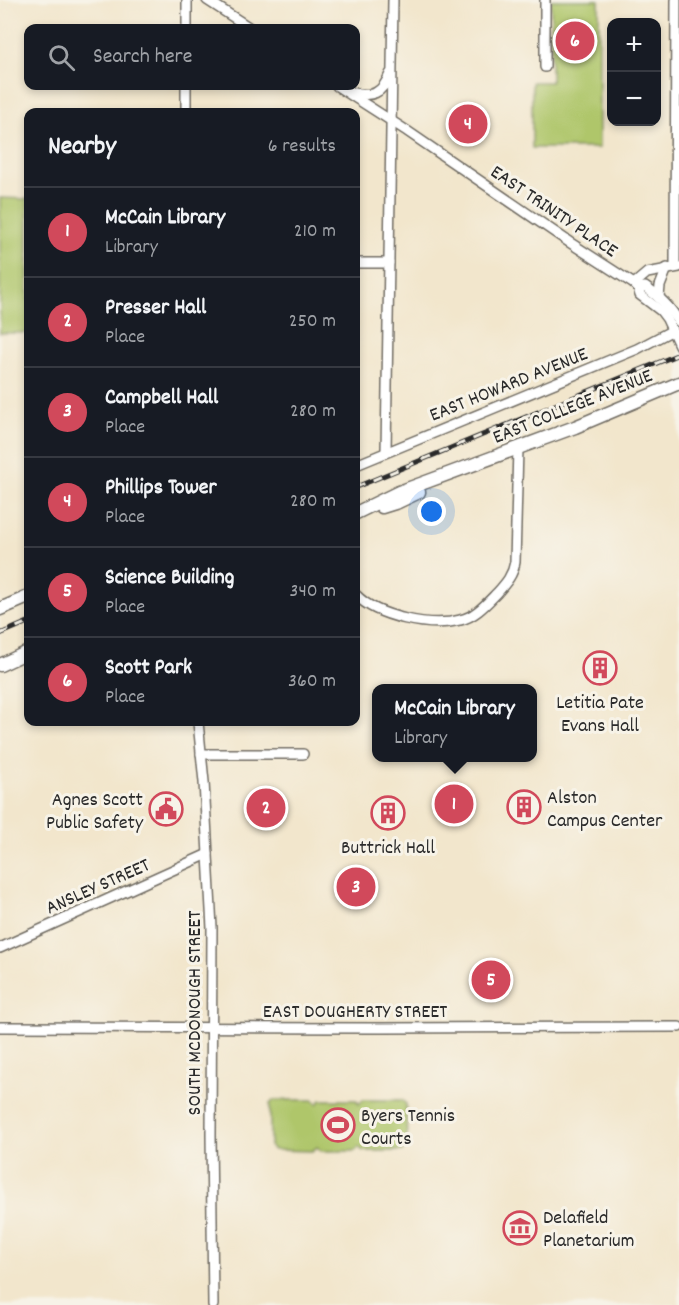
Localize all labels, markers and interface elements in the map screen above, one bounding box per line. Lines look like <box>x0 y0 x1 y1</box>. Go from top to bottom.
pin: 6 <box>556 18 594 63</box>
map controls <box>607 18 661 126</box>
button: + <box>607 18 661 72</box>
search box <box>24 24 360 90</box>
icon: search <box>45 41 78 74</box>
text: Search here <box>93 42 192 73</box>
button: − <box>607 72 661 126</box>
pin: 4 <box>448 102 488 146</box>
text: Nearby <box>48 129 116 166</box>
text: 6 results <box>268 133 336 161</box>
street label: EAST TRINITY PLACE <box>484 159 623 266</box>
text: McCain Library <box>105 203 225 234</box>
text: 1 <box>65 218 70 246</box>
text: 210 m <box>294 218 336 246</box>
text: Library <box>105 234 158 262</box>
text: Presser Hall <box>105 293 206 324</box>
text: 2 <box>63 308 72 336</box>
text: 250 m <box>289 308 336 336</box>
text: Place <box>105 324 145 352</box>
street label: EAST HOWARD AVENUE <box>426 341 592 430</box>
street label: EAST COLLEGE AVENUE <box>489 363 657 453</box>
text: Campbell Hall <box>105 383 218 414</box>
text: 3 <box>63 398 72 426</box>
text: 280 m <box>290 398 336 426</box>
text: Place <box>105 414 145 442</box>
text: Phillips Tower <box>105 473 217 504</box>
text: 4 <box>63 488 72 516</box>
text: 280 m <box>290 488 336 516</box>
your location <box>417 497 446 526</box>
text: Place <box>105 504 145 532</box>
text: Science Building <box>105 563 234 594</box>
text: 5 <box>63 578 72 606</box>
text: 340 m <box>290 578 336 606</box>
text: Place <box>105 594 145 622</box>
building icon: Letitia Pate Evans Hall <box>582 650 618 686</box>
text: Scott Park <box>105 653 192 684</box>
text: 6 <box>63 668 72 696</box>
text: 360 m <box>288 668 336 696</box>
text: Place <box>105 684 145 712</box>
popup <box>372 684 537 762</box>
place label: Letitia Pate Evans Hall <box>556 690 644 741</box>
text: McCain Library <box>394 694 515 725</box>
text: Library <box>394 725 447 753</box>
pin: 1 <box>434 782 474 826</box>
place label: Alston Campus Center <box>547 785 663 836</box>
pin: 2 <box>246 786 286 830</box>
place label: Agnes Scott Public Safety <box>46 787 144 838</box>
building icon: Alston Campus Center <box>506 789 542 825</box>
public building icon: Agnes Scott Public Safety <box>148 791 184 827</box>
building icon: Buttrick Hall <box>370 795 406 831</box>
place label: Buttrick Hall <box>341 835 435 863</box>
street label: ANSLEY STREET <box>42 852 155 923</box>
pin: 3 <box>336 864 376 910</box>
street label: SOUTH MCDONOUGH STREET <box>182 911 210 1115</box>
pin: 5 <box>472 958 510 1002</box>
street label: EAST DOUGHERTY STREET <box>263 999 447 1027</box>
place label: Byers Tennis Courts <box>361 1103 455 1154</box>
sports icon: Byers Tennis Courts <box>320 1107 356 1143</box>
place label: Delafield Planetarium <box>543 1205 634 1256</box>
museum icon: Delafield Planetarium <box>502 1210 538 1246</box>

